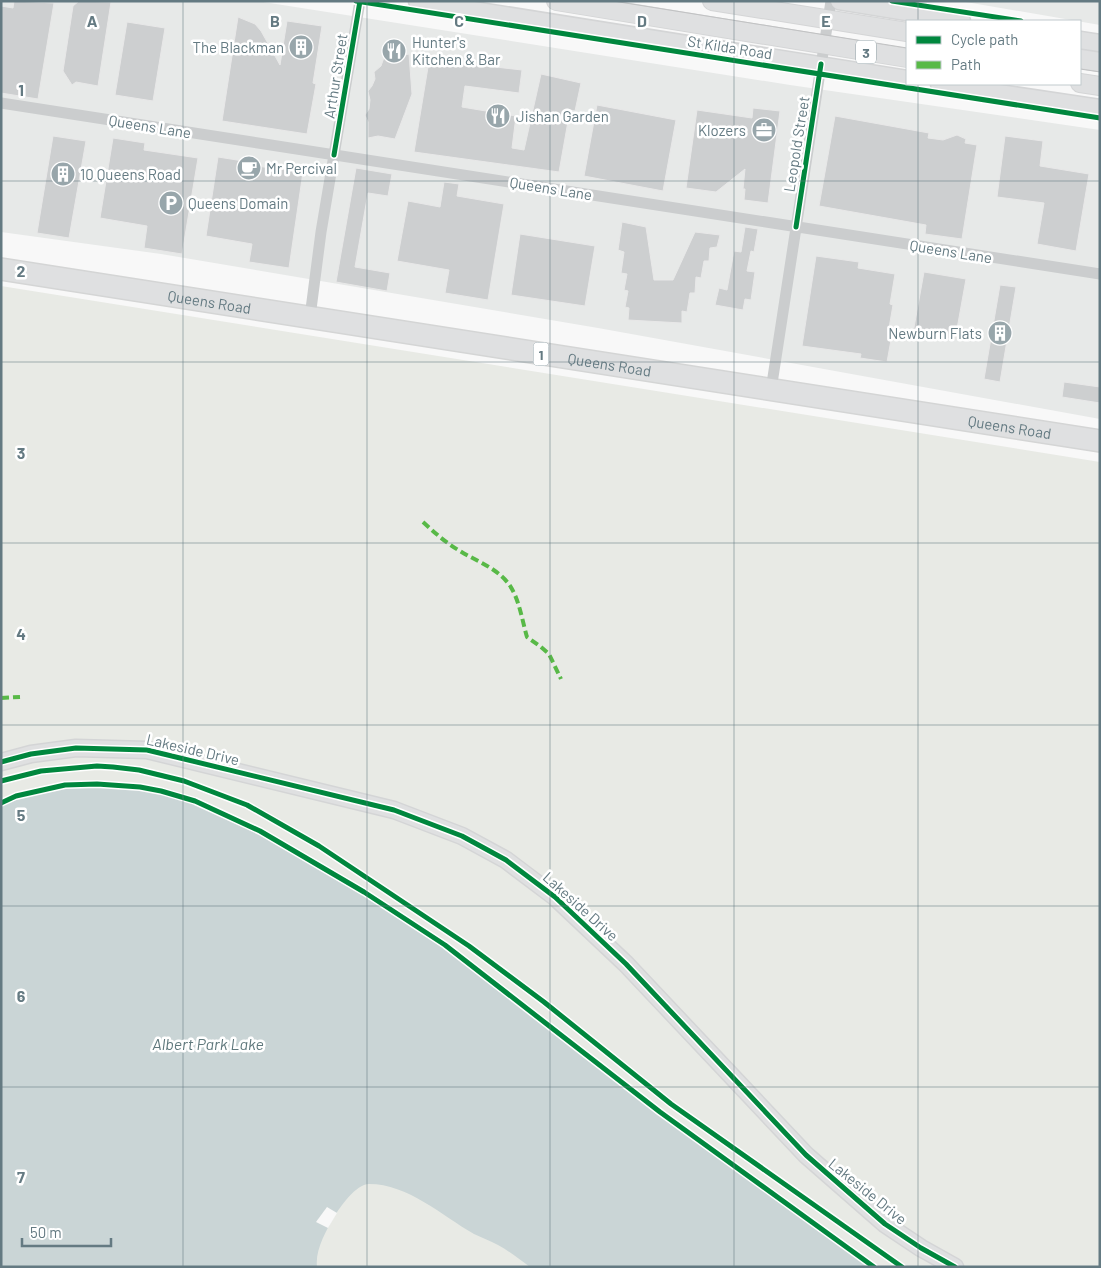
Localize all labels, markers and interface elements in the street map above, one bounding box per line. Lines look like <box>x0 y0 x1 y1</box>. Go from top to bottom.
text: A <box>87 11 98 30</box>
text: B <box>270 11 280 30</box>
text: C <box>454 11 464 30</box>
text: D <box>637 11 647 30</box>
text: E <box>821 11 831 30</box>
legend <box>906 20 1081 85</box>
text: Cycle path <box>951 30 1018 48</box>
street label: St Kilda Road <box>686 31 774 63</box>
street label: Arthur Street <box>319 32 351 120</box>
place label: Hunter's Kitchen & Bar <box>412 33 501 68</box>
building icon: The Blackman <box>288 34 314 60</box>
place label: The Blackman <box>192 38 284 56</box>
restaurant icon: Hunter's Kitchen & Bar <box>381 38 407 64</box>
road number: 3 <box>856 41 876 64</box>
text: Path <box>951 55 981 73</box>
text: 1 <box>18 80 24 99</box>
street label: Leopold Street <box>780 95 812 193</box>
restaurant icon: Jishan Garden <box>485 103 511 129</box>
place label: Jishan Garden <box>516 107 609 125</box>
street label: Queens Lane <box>108 111 192 141</box>
office icon: Klozers <box>751 117 777 143</box>
place label: Klozers <box>698 121 746 139</box>
cafe icon: Mr Percival <box>236 155 262 181</box>
place label: Mr Percival <box>266 159 337 177</box>
building icon: 10 Queens Road <box>50 161 76 187</box>
place label: 10 Queens Road <box>80 165 181 183</box>
street label: Queens Lane <box>509 173 593 203</box>
parking icon: Queens Domain <box>158 190 184 216</box>
place label: Queens Domain <box>188 194 288 212</box>
street label: Queens Lane <box>909 236 993 266</box>
text: 2 <box>17 261 26 280</box>
street label: Queens Road <box>166 286 252 317</box>
building icon: Newburn Flats <box>987 320 1013 346</box>
place label: Newburn Flats <box>888 324 982 342</box>
road number: 1 <box>534 342 548 366</box>
street label: Queens Road <box>567 349 653 380</box>
street label: Queens Road <box>967 411 1053 442</box>
text: 3 <box>17 443 25 462</box>
text: 4 <box>16 624 26 643</box>
street label: Lakeside Drive <box>145 730 241 768</box>
text: 5 <box>17 805 26 824</box>
street label: Lakeside Drive <box>540 868 622 944</box>
text: 6 <box>17 986 26 1005</box>
water label: Albert Park Lake <box>152 1034 264 1053</box>
street label: Lakeside Drive <box>825 1154 911 1228</box>
text: 7 <box>17 1167 25 1186</box>
scale bar <box>22 1216 111 1248</box>
text: 50 m <box>30 1223 62 1241</box>

